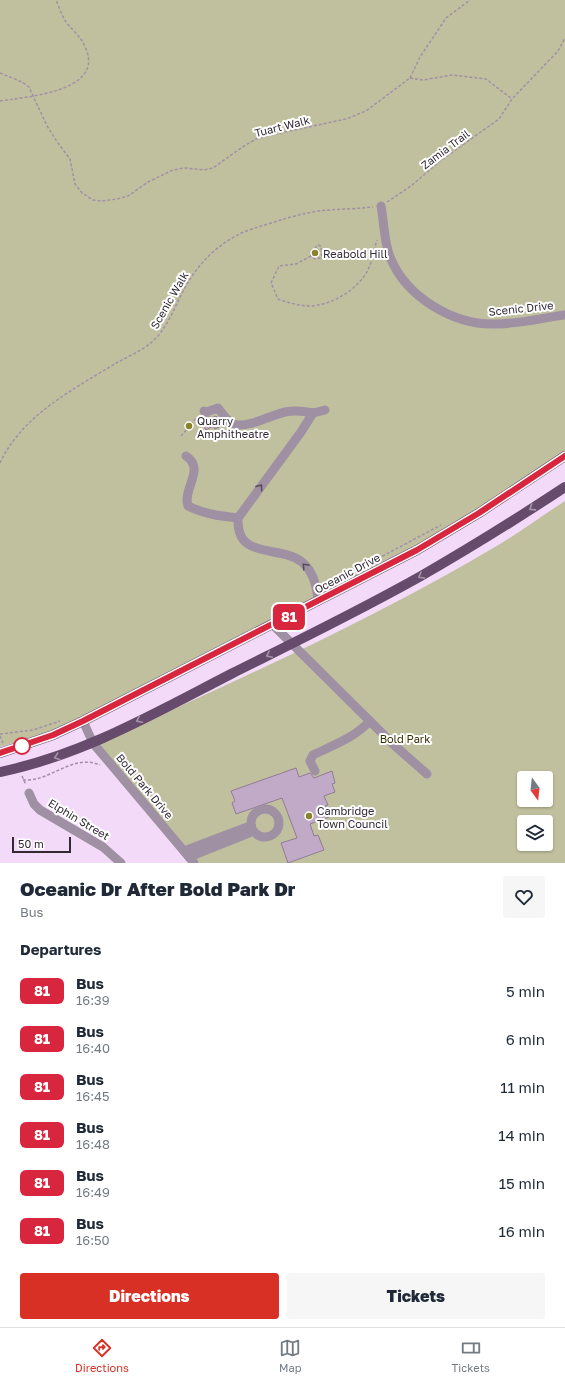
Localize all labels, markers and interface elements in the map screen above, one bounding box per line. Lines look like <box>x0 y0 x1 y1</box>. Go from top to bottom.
street label: Tuart Walk <box>253 113 311 139</box>
street label: Zamia Trail <box>418 126 472 171</box>
place label: Reabold Hill <box>323 247 388 260</box>
marker: Reabold Hill <box>310 248 320 258</box>
street label: Scenic Walk <box>147 269 191 331</box>
street label: Scenic Drive <box>488 298 554 318</box>
place label: Quarry Amphitheatre <box>197 414 269 440</box>
marker: Quarry Amphitheatre <box>184 421 194 431</box>
one-way arrow <box>255 485 262 492</box>
one-way arrow <box>530 504 537 511</box>
street label: Oceanic Drive <box>312 550 382 596</box>
one-way arrow <box>302 563 309 571</box>
one-way arrow <box>418 571 425 578</box>
line badge: 81 <box>271 604 307 630</box>
text: 81 <box>281 608 297 625</box>
one-way arrow <box>265 650 273 658</box>
one-way arrow <box>136 716 143 723</box>
park label: Bold Park <box>380 732 430 745</box>
unlabelled marker <box>13 737 31 755</box>
street label: Bold Park Drive <box>114 751 176 821</box>
one-way arrow <box>54 752 61 760</box>
north arrow <box>517 771 553 807</box>
map controls <box>517 771 553 851</box>
street label: Elphin Street <box>46 796 112 842</box>
place label: Cambridge Town Council <box>317 804 388 830</box>
marker: Cambridge Town Council <box>304 811 314 821</box>
button: layers <box>517 815 553 851</box>
scale bar <box>12 835 71 854</box>
text: 50 m <box>18 837 44 850</box>
button: heart <box>503 876 545 918</box>
text: Oceanic Dr After Bold Park Dr <box>20 877 295 900</box>
text: Bus <box>20 904 43 920</box>
text: Departures <box>20 940 101 958</box>
text: Bus <box>76 974 104 992</box>
text: 81 <box>34 982 50 999</box>
text: 5 min <box>506 982 545 1000</box>
text: 16:39 <box>76 992 110 1008</box>
text: Bus <box>76 1022 104 1040</box>
text: 81 <box>34 1030 50 1047</box>
text: 6 min <box>506 1030 545 1048</box>
text: 16:40 <box>76 1040 110 1056</box>
text: Bus <box>76 1070 104 1088</box>
text: 81 <box>34 1078 50 1095</box>
text: 11 min <box>500 1078 545 1096</box>
text: 16:45 <box>76 1088 110 1104</box>
text: Bus <box>76 1118 104 1136</box>
text: 81 <box>34 1126 50 1143</box>
text: 14 min <box>498 1126 545 1144</box>
text: 16:48 <box>76 1136 110 1152</box>
text: Bus <box>76 1166 104 1184</box>
text: 81 <box>34 1174 50 1191</box>
text: 15 min <box>499 1174 545 1192</box>
text: 16:49 <box>76 1184 110 1200</box>
text: Bus <box>76 1214 104 1232</box>
text: 81 <box>34 1222 50 1239</box>
text: 16 min <box>498 1222 545 1240</box>
text: 16:50 <box>76 1232 110 1248</box>
button: Directions <box>20 1273 279 1319</box>
button: Tickets <box>287 1273 545 1319</box>
tab: Directions <box>75 1337 129 1374</box>
tab: Map <box>279 1337 301 1374</box>
tab: Tickets <box>452 1337 490 1374</box>

